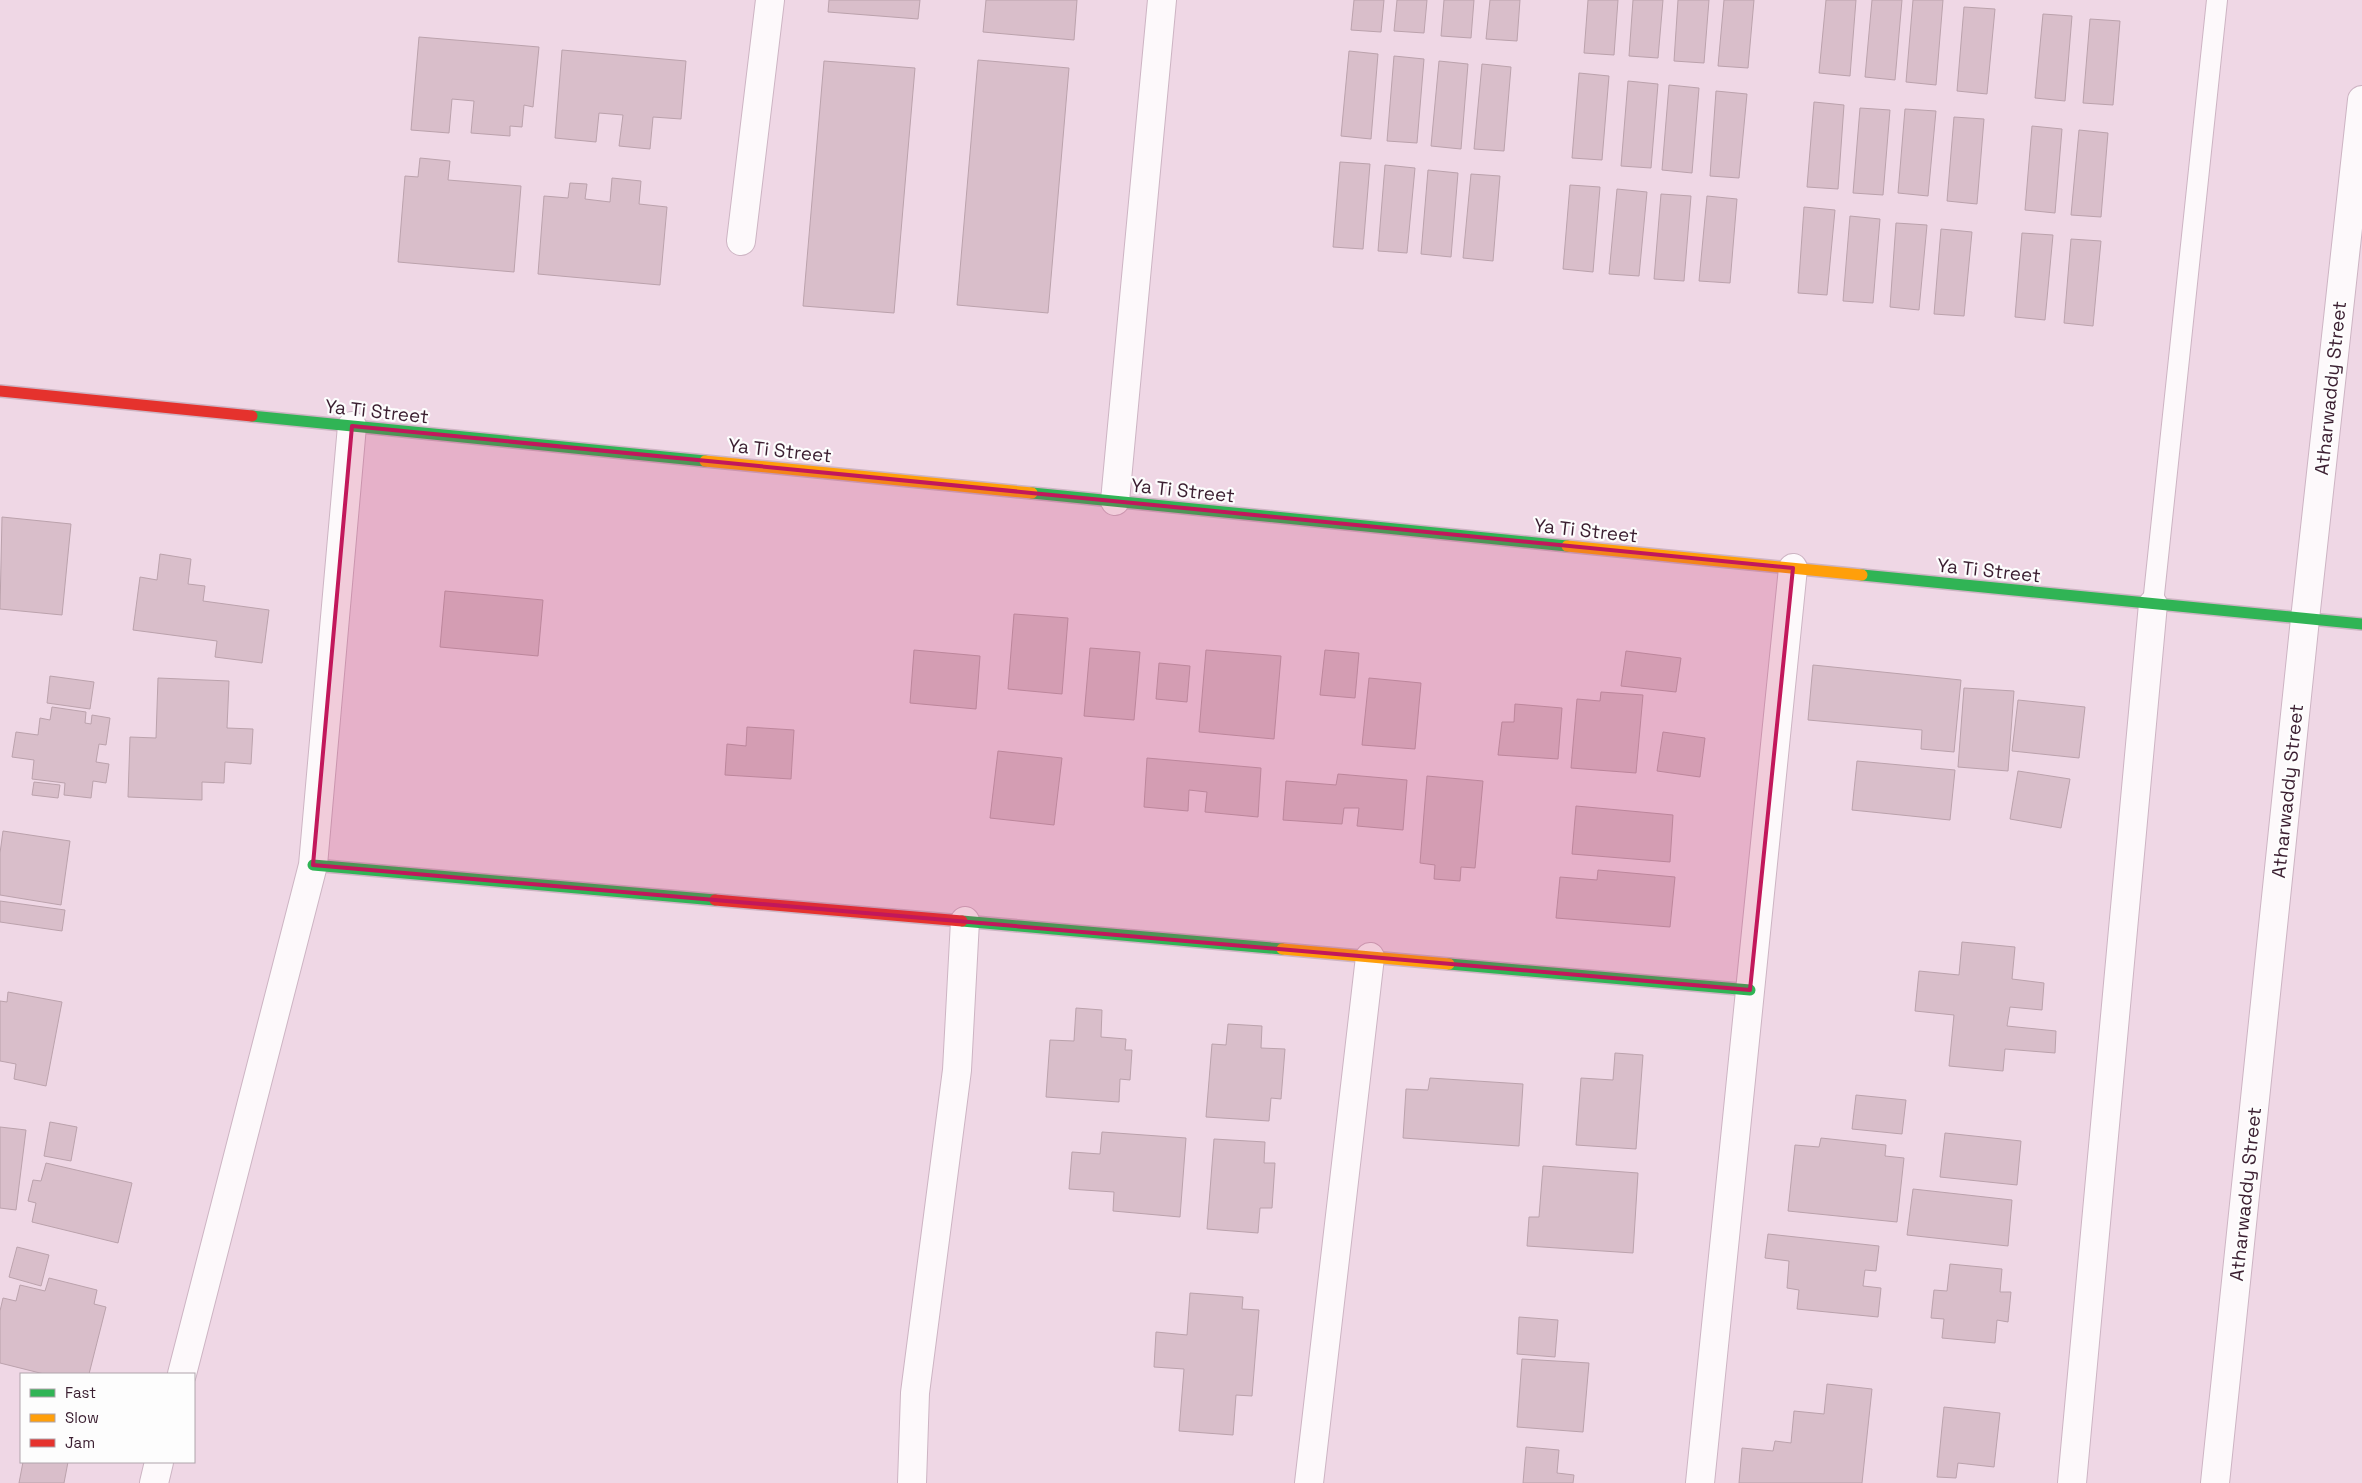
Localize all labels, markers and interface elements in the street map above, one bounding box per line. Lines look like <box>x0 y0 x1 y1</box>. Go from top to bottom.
street label: Atharwaddy Street <box>2309 300 2352 476</box>
street label: Ya Ti Street <box>324 394 430 429</box>
street label: Ya Ti Street <box>727 433 833 468</box>
street label: Ya Ti Street <box>1130 473 1236 508</box>
street label: Ya Ti Street <box>1533 513 1639 548</box>
street label: Ya Ti Street <box>1936 553 2042 588</box>
street label: Atharwaddy Street <box>2266 703 2309 879</box>
street label: Atharwaddy Street <box>2224 1106 2267 1282</box>
legend <box>20 1373 195 1463</box>
text: Fast <box>65 1383 96 1402</box>
text: Slow <box>65 1408 99 1427</box>
text: Jam <box>65 1433 95 1452</box>

